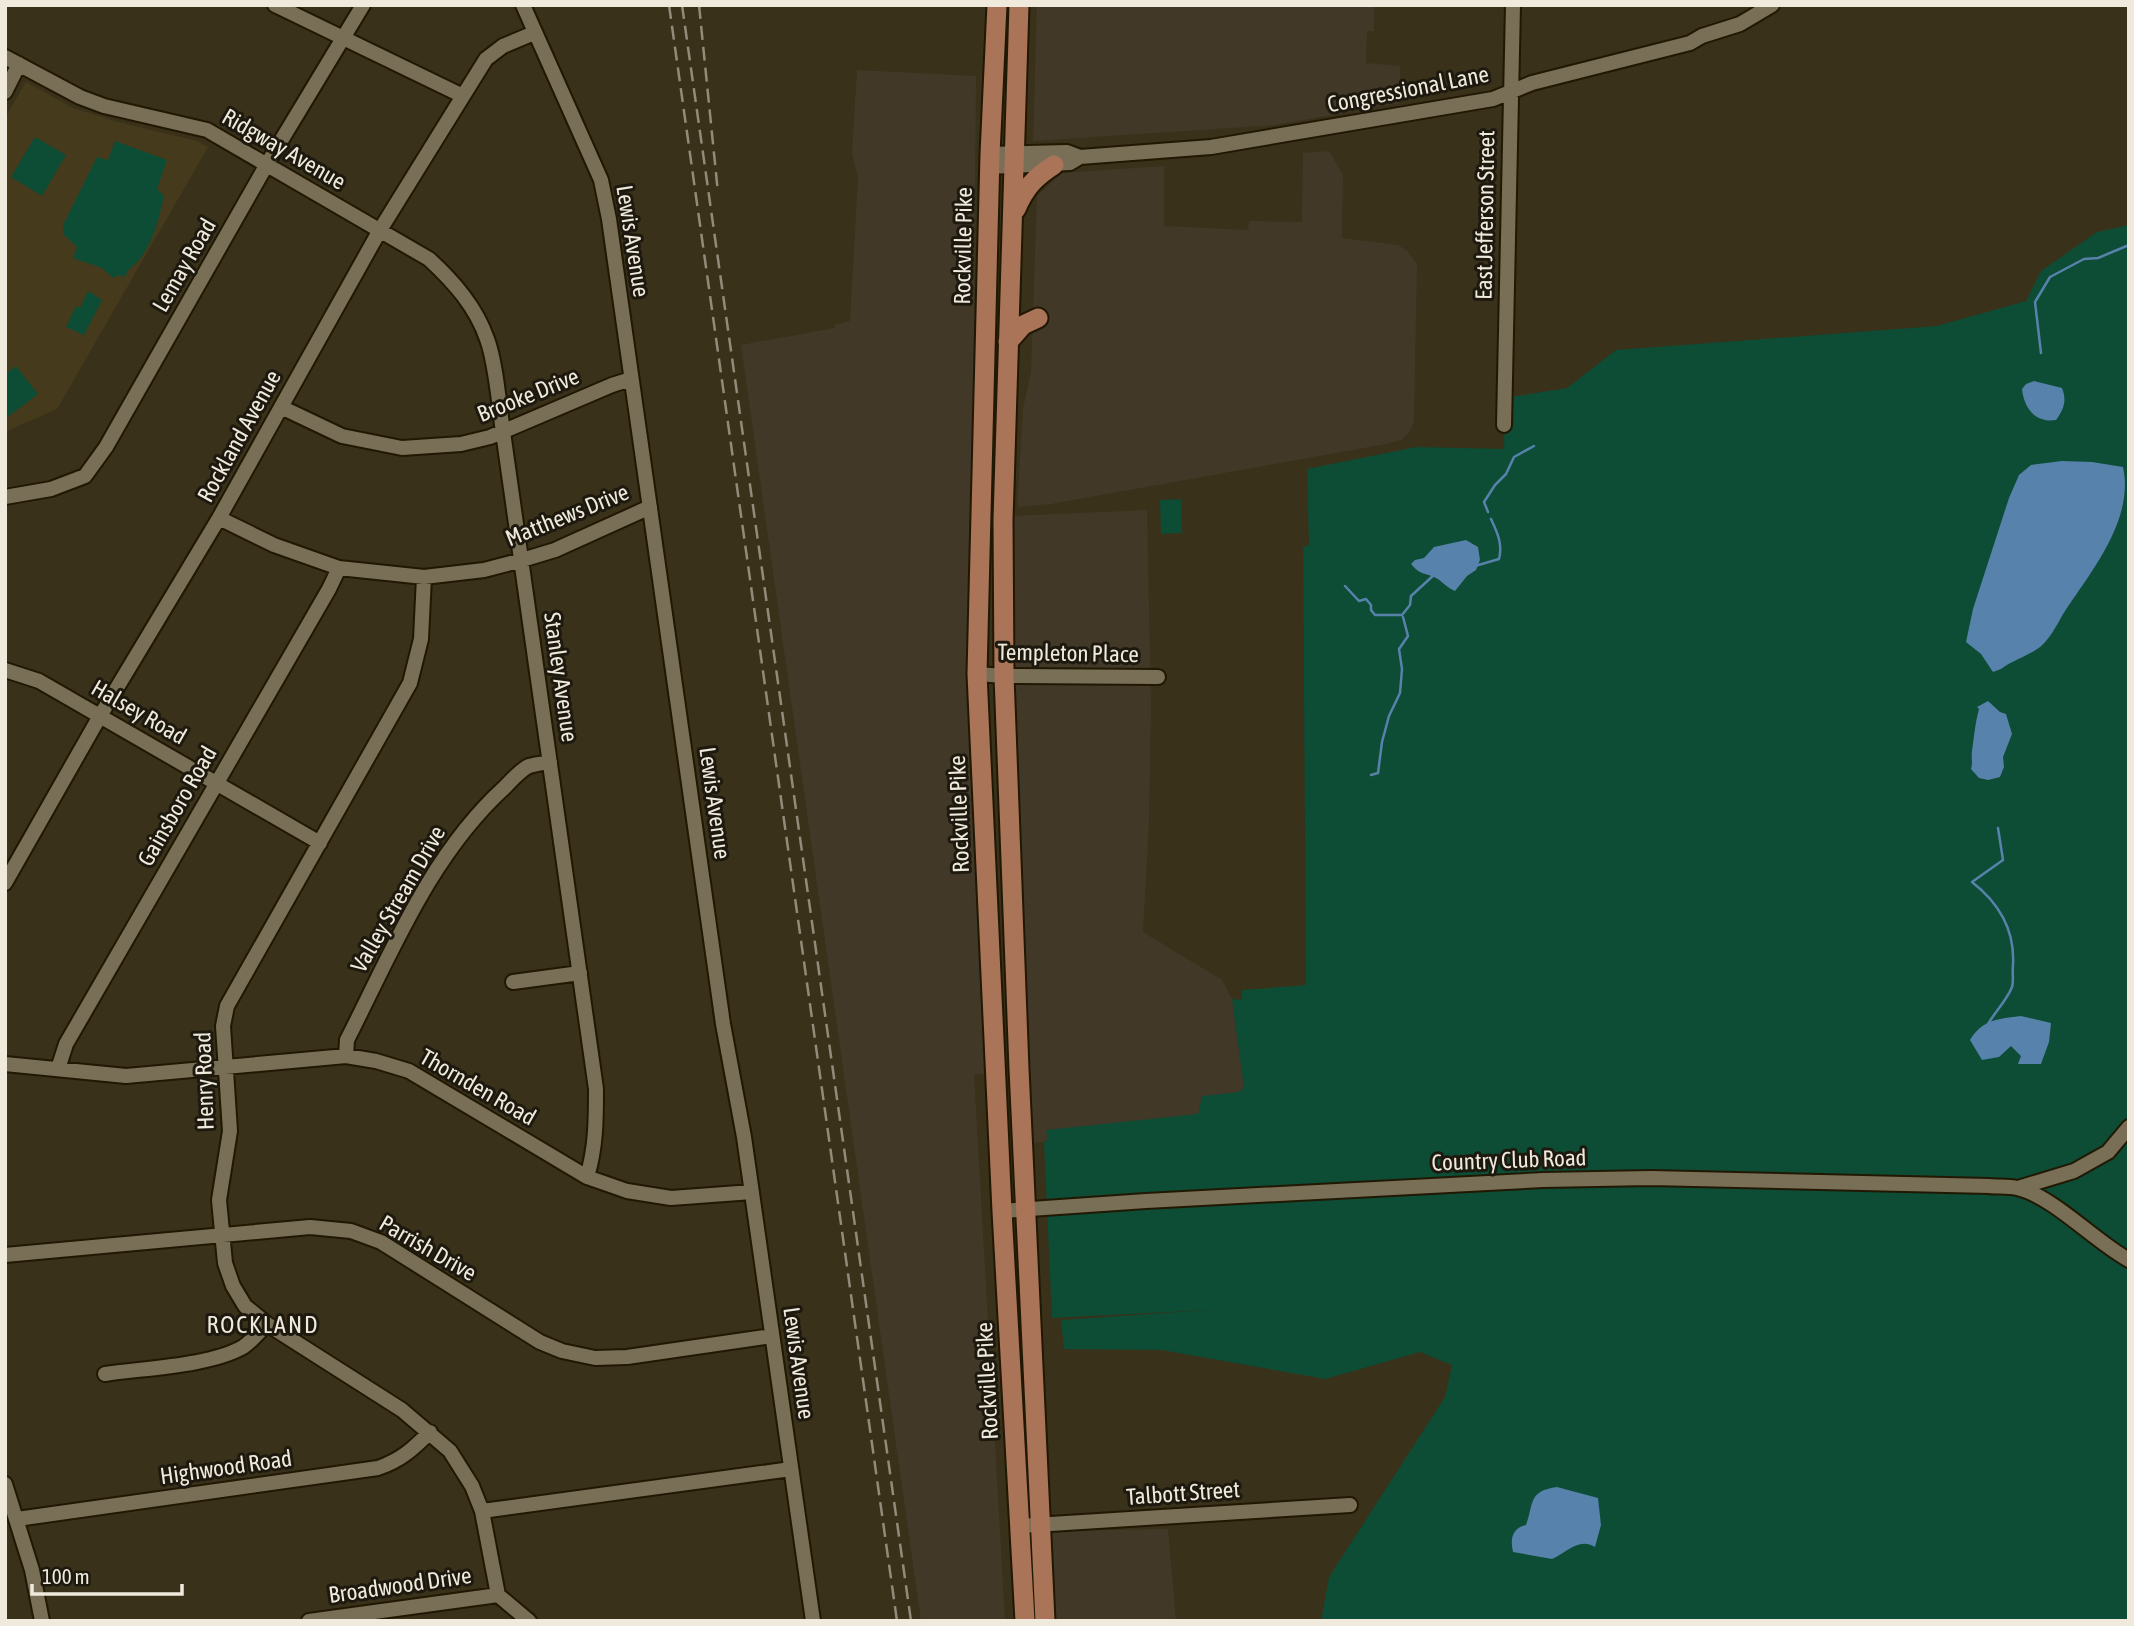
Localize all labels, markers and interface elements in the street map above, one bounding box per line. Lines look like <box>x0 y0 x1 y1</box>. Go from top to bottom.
street label: Congressional Lane <box>1325 61 1491 117</box>
street label: Ridgway Avenue <box>218 103 350 195</box>
street label: East Jefferson Street <box>1471 130 1499 300</box>
street label: Lewis Avenue <box>611 183 655 299</box>
street label: Rockville Pike <box>949 187 977 305</box>
street label: Lemay Road <box>147 214 221 316</box>
street label: Brooke Drive <box>473 363 583 427</box>
street label: Rockland Avenue <box>192 366 286 506</box>
street label: Matthews Drive <box>502 479 632 551</box>
street label: Stanley Avenue <box>539 611 583 743</box>
street label: Templeton Place <box>997 639 1139 667</box>
street label: Halsey Road <box>87 674 191 750</box>
street label: Gainsboro Road <box>132 742 222 870</box>
street label: Lewis Avenue <box>694 745 736 861</box>
street label: Rockville Pike <box>944 755 974 873</box>
street label: Valley Stream Drive <box>346 821 450 977</box>
street label: Henry Road <box>189 1031 219 1131</box>
street label: Thornden Road <box>416 1043 540 1131</box>
street label: Country Club Road <box>1431 1144 1587 1176</box>
street label: Parrish Drive <box>375 1210 481 1286</box>
street label: Lewis Avenue <box>778 1305 820 1421</box>
district label: ROCKLAND <box>207 1311 319 1338</box>
street label: Rockville Pike <box>971 1322 1003 1440</box>
street label: Highwood Road <box>158 1445 294 1489</box>
street label: Talbott Street <box>1125 1476 1241 1510</box>
scale bar <box>32 1552 182 1596</box>
street label: Broadwood Drive <box>327 1562 473 1608</box>
text: 100 m <box>42 1564 90 1588</box>

